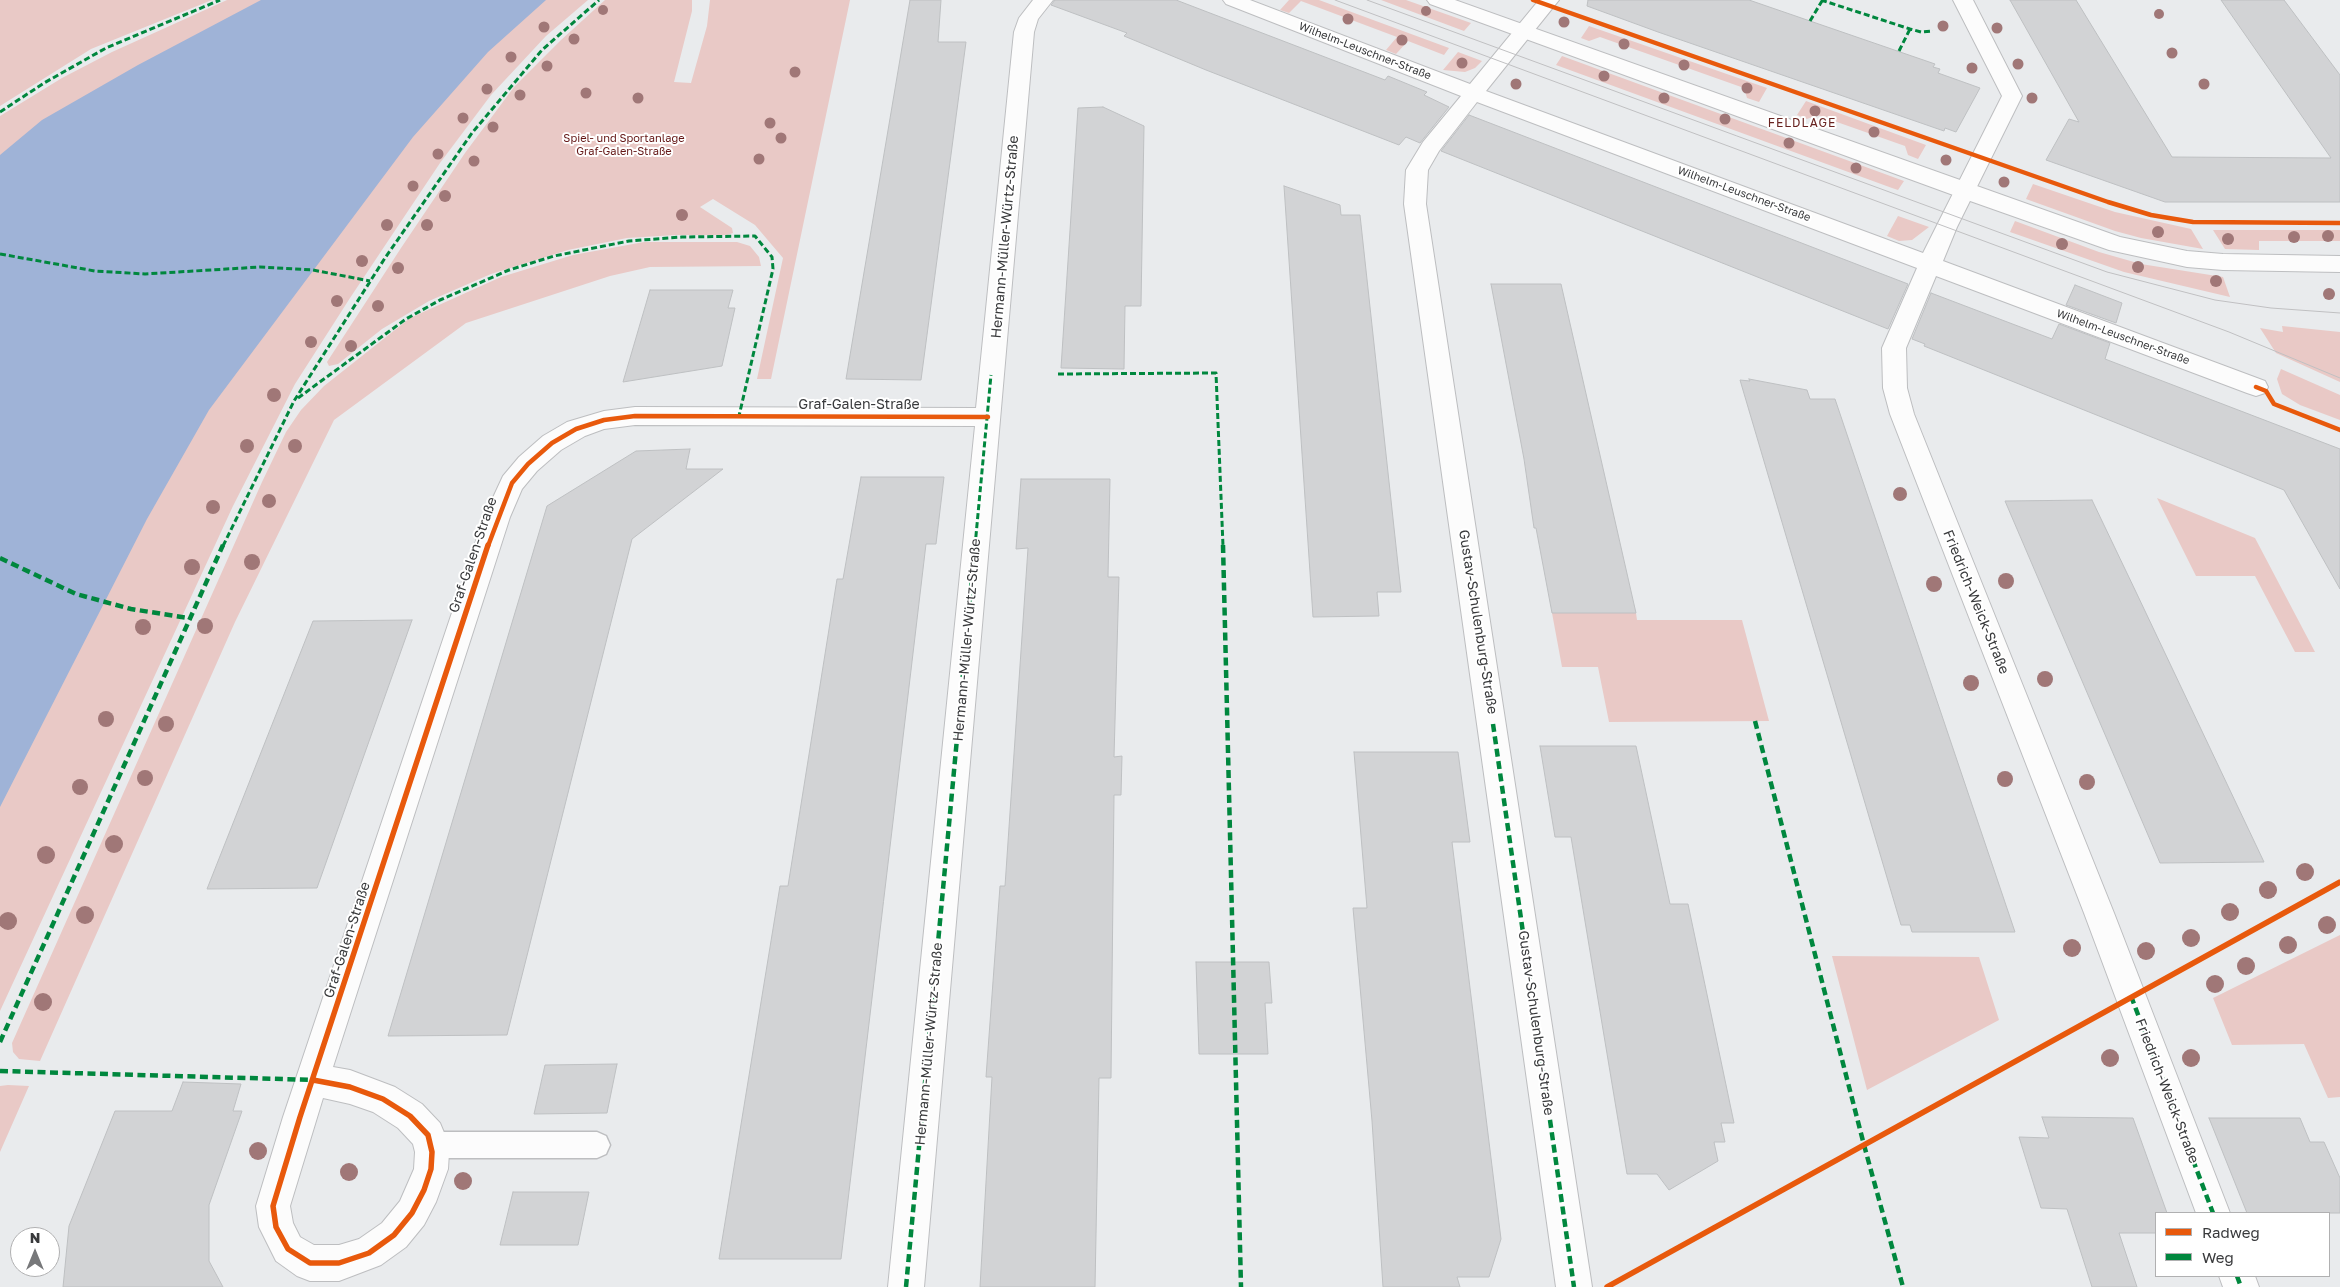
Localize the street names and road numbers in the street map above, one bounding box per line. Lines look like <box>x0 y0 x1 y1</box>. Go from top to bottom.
street label: Wilhelm-Leuschner-Straße <box>1297 20 1433 82</box>
street label: Hermann-Müller-Würtz-Straße <box>988 135 1022 339</box>
street label: Wilhelm-Leuschner-Straße <box>1676 164 1812 224</box>
street label: Wilhelm-Leuschner-Straße <box>2055 307 2191 367</box>
street label: Graf-Galen-Straße <box>798 397 920 413</box>
street label: Graf-Galen-Straße <box>445 495 501 615</box>
street label: Gustav-Schulenburg-Straße <box>1455 528 1501 716</box>
street label: Friedrich-Weick-Straße <box>1939 528 2013 676</box>
street label: Hermann-Müller-Würtz-Straße <box>950 538 984 742</box>
street label: Graf-Galen-Straße <box>320 880 374 1000</box>
street label: Gustav-Schulenburg-Straße <box>1515 929 1557 1117</box>
street label: Hermann-Müller-Würtz-Straße <box>912 942 946 1146</box>
street label: Friedrich-Weick-Straße <box>2132 1016 2202 1166</box>

